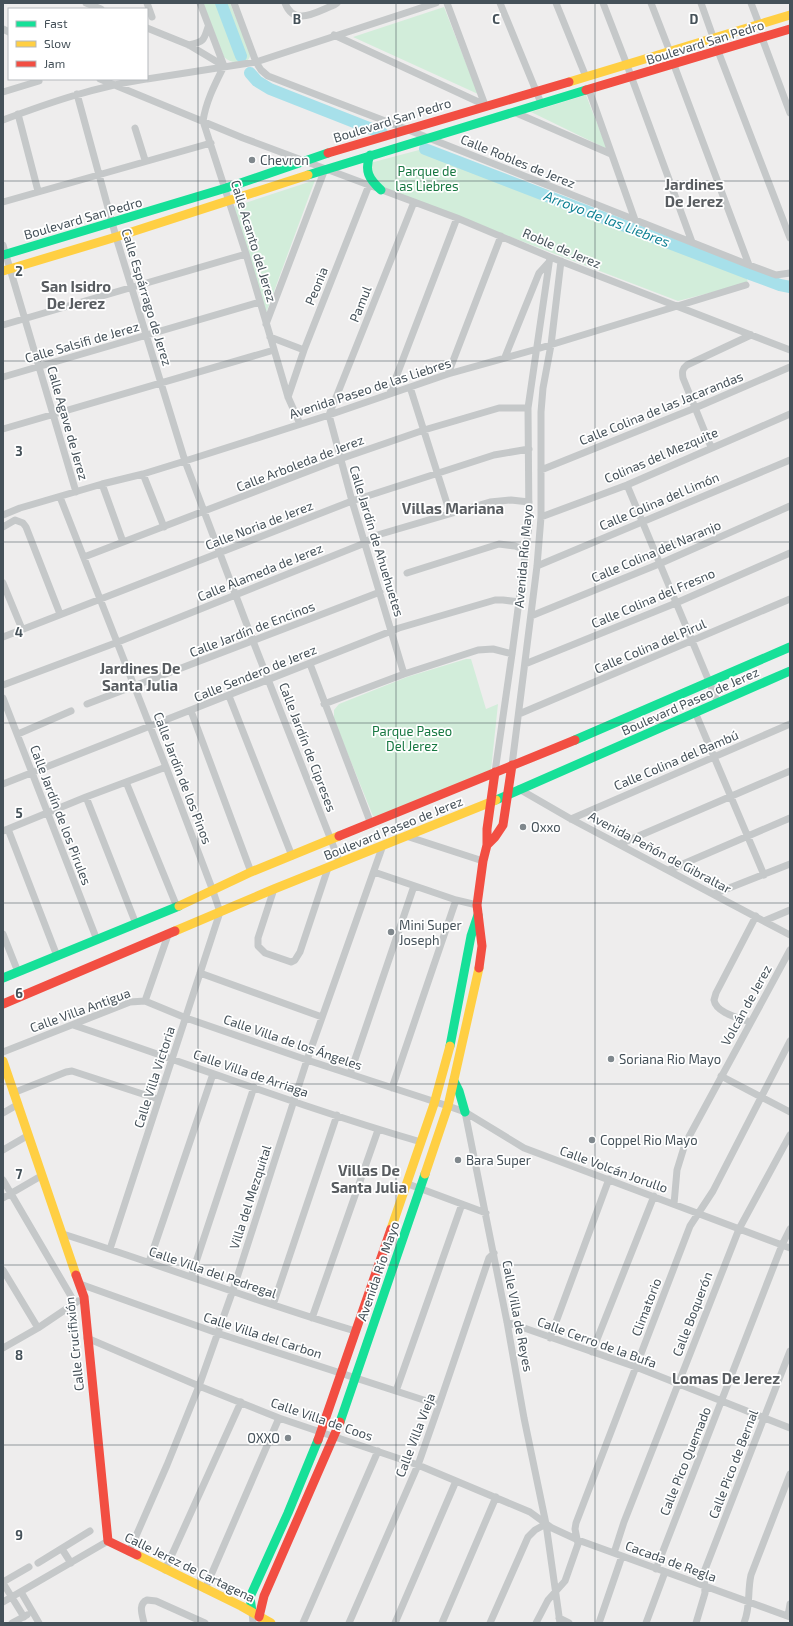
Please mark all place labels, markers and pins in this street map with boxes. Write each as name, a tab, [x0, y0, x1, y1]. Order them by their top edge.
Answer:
place label: Chevron	[260, 152, 309, 168]
marker: Chevron	[247, 155, 257, 165]
place label: Oxxo	[531, 819, 561, 835]
marker: Oxxo	[518, 822, 528, 832]
place label: Mini Super Joseph	[399, 917, 462, 948]
marker: Mini Super Joseph	[386, 927, 396, 937]
place label: Soriana Rio Mayo	[619, 1051, 721, 1067]
marker: Soriana Rio Mayo	[606, 1054, 616, 1064]
place label: Coppel Rio Mayo	[600, 1132, 698, 1148]
marker: Coppel Rio Mayo	[587, 1135, 597, 1145]
place label: Bara Super	[466, 1152, 531, 1168]
marker: Bara Super	[453, 1155, 463, 1165]
place label: OXXO	[247, 1430, 280, 1446]
marker: OXXO	[283, 1433, 293, 1443]

